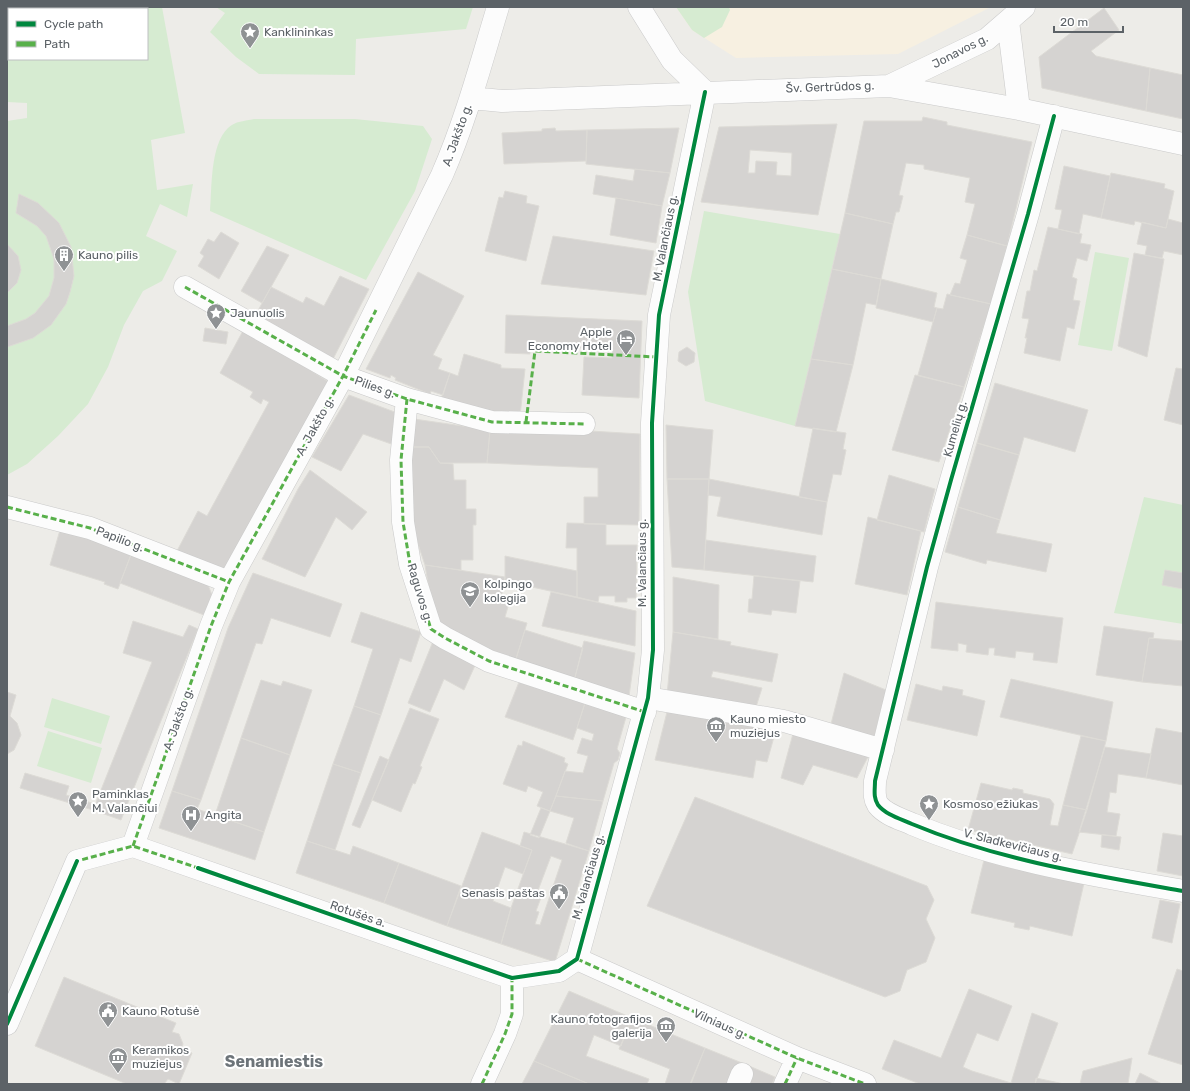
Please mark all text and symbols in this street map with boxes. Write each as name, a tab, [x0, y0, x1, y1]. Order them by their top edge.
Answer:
legend	[8, 8, 148, 60]
scale bar	[1054, 8, 1123, 34]
text: 20 m	[1060, 15, 1088, 29]
text: Cycle path	[44, 17, 103, 31]
place icon: Kanklininkas	[239, 21, 261, 49]
place label: Kanklininkas	[264, 25, 333, 39]
street label: Jonavos g.	[930, 31, 990, 71]
text: Path	[44, 37, 70, 51]
street label: Šv. Gertrūdos g.	[785, 78, 875, 96]
street label: A. Jakšto g.	[439, 102, 475, 168]
street label: M. Valančiaus g.	[650, 193, 680, 283]
building icon: Kauno pilis	[53, 244, 75, 272]
place label: Kauno pilis	[78, 248, 138, 262]
place icon: Jaunuolis	[205, 302, 227, 330]
place label: Jaunuolis	[230, 306, 285, 320]
place label: Apple Economy Hotel	[528, 325, 612, 353]
hotel icon: Apple Economy Hotel	[615, 328, 637, 356]
street label: Pilies g.	[353, 373, 397, 401]
street label: A. Jakšto g.	[293, 394, 337, 458]
street label: Kumelių g.	[940, 399, 970, 459]
street label: M. Valančiaus g.	[635, 519, 649, 607]
street label: Papilio g.	[94, 523, 146, 555]
street label: Raguvos g.	[404, 562, 436, 624]
place label: Kolpingo kolegija	[484, 577, 532, 605]
school or university icon: Kolpingo kolegija	[459, 580, 481, 608]
street label: A. Jakšto g.	[160, 686, 196, 752]
place label: Kauno miesto muziejus	[730, 712, 806, 740]
museum icon: Kauno miesto muziejus	[705, 715, 727, 743]
place label: Paminklas M. Valančiui	[92, 787, 157, 815]
place icon: Paminklas M. Valančiui	[67, 790, 89, 818]
place icon: Kosmoso ežiukas	[918, 793, 940, 821]
place label: Kosmoso ežiukas	[943, 797, 1038, 811]
hospital icon: Angita	[180, 804, 202, 832]
place label: Angita	[205, 808, 242, 822]
street label: V. Sladkevičiaus g.	[962, 826, 1064, 864]
street label: M. Valančiaus g.	[569, 833, 607, 921]
public building icon: Senasis paštas	[548, 882, 570, 910]
place label: Senasis paštas	[462, 886, 545, 900]
street label: Rotušės a.	[328, 898, 388, 930]
public building icon: Kauno Rotušė	[97, 1000, 119, 1028]
place label: Kauno Rotušė	[122, 1004, 200, 1018]
street label: Vilniaus g.	[691, 1006, 749, 1042]
place label: Kauno fotografijos galerija	[550, 1012, 652, 1040]
museum icon: Kauno fotografijos galerija	[655, 1015, 677, 1043]
place label: Keramikos muziejus	[132, 1043, 189, 1071]
museum icon: Keramikos muziejus	[107, 1046, 129, 1074]
district label: Senamiestis	[225, 1052, 323, 1071]

